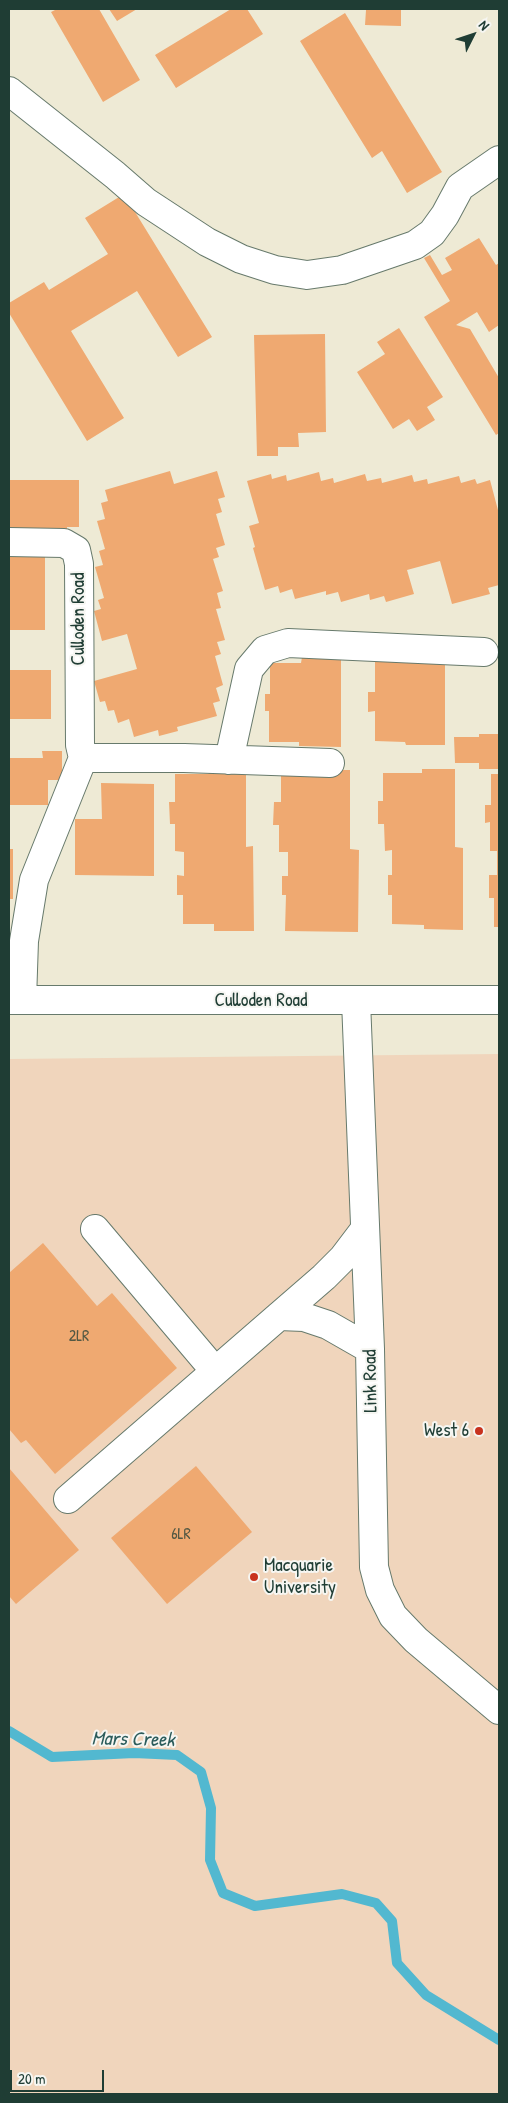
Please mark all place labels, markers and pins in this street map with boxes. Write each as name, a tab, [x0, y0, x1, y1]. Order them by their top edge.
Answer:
place label: West 6	[424, 1420, 469, 1442]
marker: West 6	[473, 1425, 485, 1437]
place label: Macquarie University	[264, 1555, 336, 1599]
marker: Macquarie University	[248, 1571, 260, 1583]

